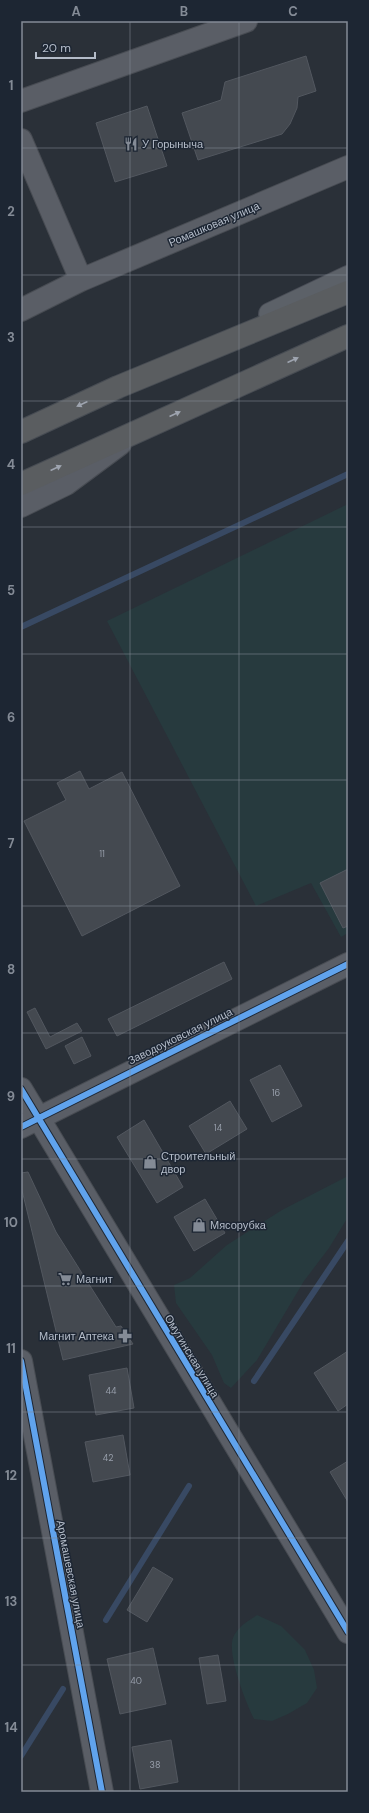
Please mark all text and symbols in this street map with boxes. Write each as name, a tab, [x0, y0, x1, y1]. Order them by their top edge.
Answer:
text: A	[71, 3, 81, 20]
text: B	[180, 3, 188, 20]
text: C	[288, 3, 298, 20]
scale bar	[36, 34, 95, 60]
text: 20 m	[42, 40, 71, 56]
text: 1	[9, 77, 13, 94]
restaurant icon: У Горыныча	[123, 136, 139, 152]
place label: У Горыныча	[142, 137, 204, 151]
street label: Ромашковая улица	[166, 198, 262, 249]
text: 2	[7, 203, 15, 220]
text: 3	[7, 329, 15, 346]
one-way arrow	[288, 357, 300, 363]
one-way arrow	[76, 401, 88, 407]
one-way arrow	[169, 411, 180, 417]
text: 4	[7, 456, 15, 473]
one-way arrow	[51, 465, 62, 471]
text: 5	[7, 582, 15, 599]
text: 6	[7, 709, 15, 726]
text: 7	[8, 835, 15, 852]
house number: 11	[99, 848, 105, 860]
text: 8	[7, 961, 15, 978]
street label: Заводоуковская улица	[125, 1004, 235, 1067]
house number: 16	[272, 1087, 281, 1099]
text: 9	[7, 1088, 15, 1105]
house number: 14	[214, 1122, 223, 1134]
place label: Строительный двор	[161, 1149, 235, 1176]
shop icon: Строительный двор	[142, 1154, 158, 1170]
text: 10	[4, 1214, 18, 1231]
shop icon: Мясорубка	[191, 1217, 207, 1233]
place label: Мясорубка	[210, 1218, 267, 1232]
supermarket icon: Магнит	[57, 1271, 73, 1287]
place label: Магнит	[76, 1272, 113, 1286]
street label: Омутинская улица	[162, 1312, 223, 1401]
pharmacy icon: Магнит Аптека	[117, 1328, 133, 1344]
place label: Магнит Аптека	[39, 1329, 115, 1343]
text: 11	[6, 1340, 16, 1357]
house number: 44	[106, 1385, 117, 1397]
house number: 42	[103, 1452, 113, 1464]
text: 12	[5, 1467, 17, 1484]
street label: Аромашевская улица	[54, 1519, 89, 1630]
text: 13	[5, 1593, 17, 1610]
house number: 40	[130, 1675, 142, 1687]
text: 14	[4, 1719, 18, 1736]
house number: 38	[150, 1759, 160, 1771]

